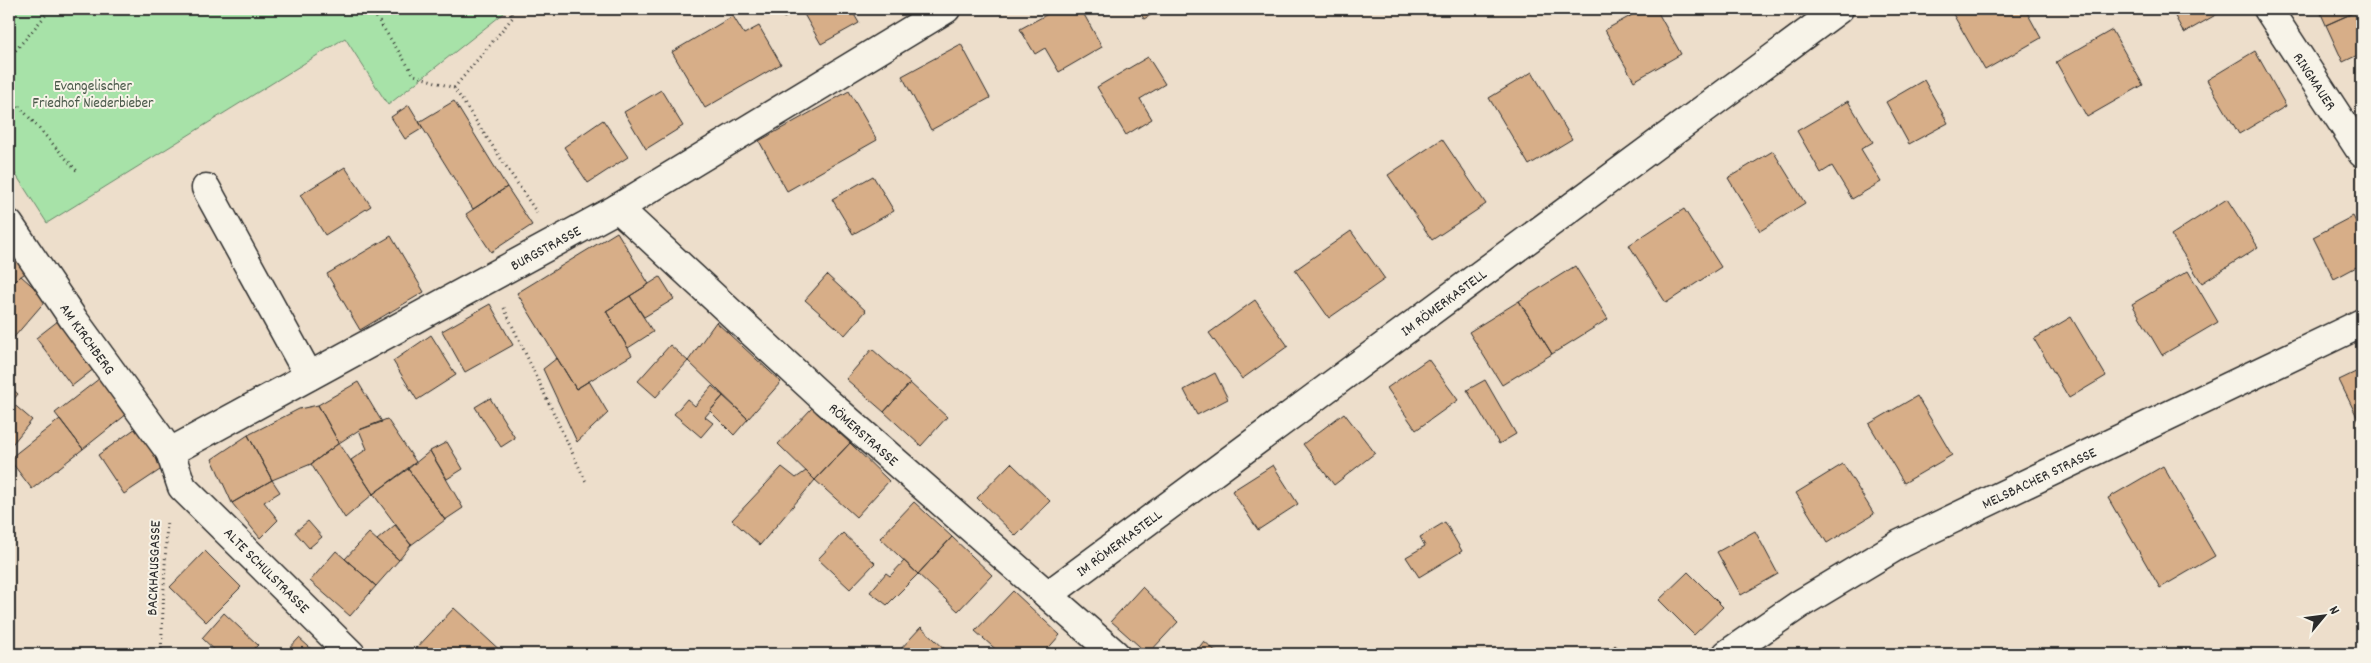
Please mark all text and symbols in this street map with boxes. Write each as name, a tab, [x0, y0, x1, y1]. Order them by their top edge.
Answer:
street label: RINGMAUER	[2286, 49, 2340, 115]
park label: Evangelischer Friedhof Niederbieber	[32, 76, 154, 115]
street label: BURGSTRASSE	[507, 221, 586, 278]
street label: IM RÖMERKASTELL	[1397, 264, 1492, 343]
street label: AM KIRCHBERG	[53, 300, 119, 380]
street label: RÖMERSTRASSE	[823, 399, 902, 473]
street label: MELSBACHER STRASSE	[1979, 443, 2101, 516]
street label: IM RÖMERKASTELL	[1072, 505, 1167, 583]
street label: BACKHAUSGASSE	[142, 520, 168, 616]
street label: ALTE SCHULSTRASSE	[218, 523, 314, 620]
north arrow	[2298, 590, 2348, 640]
text: N	[2323, 603, 2344, 619]

